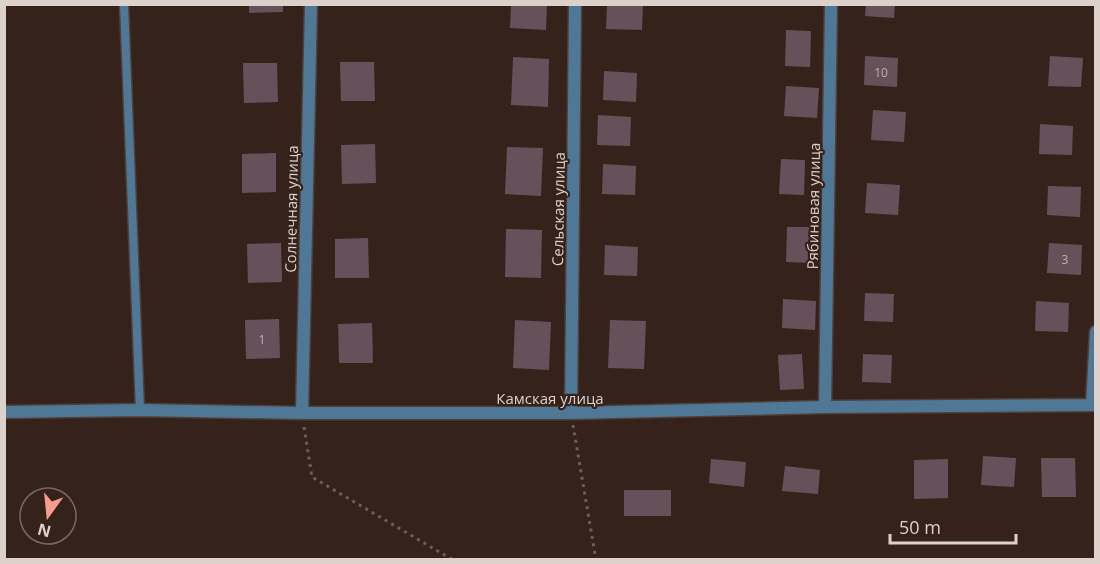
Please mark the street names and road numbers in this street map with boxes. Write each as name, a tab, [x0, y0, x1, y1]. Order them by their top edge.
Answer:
street label: Рябиновая улица	[802, 142, 824, 270]
street label: Солнечная улица	[280, 145, 302, 273]
street label: Сельская улица	[547, 152, 569, 266]
street label: Камская улица	[496, 388, 604, 408]

